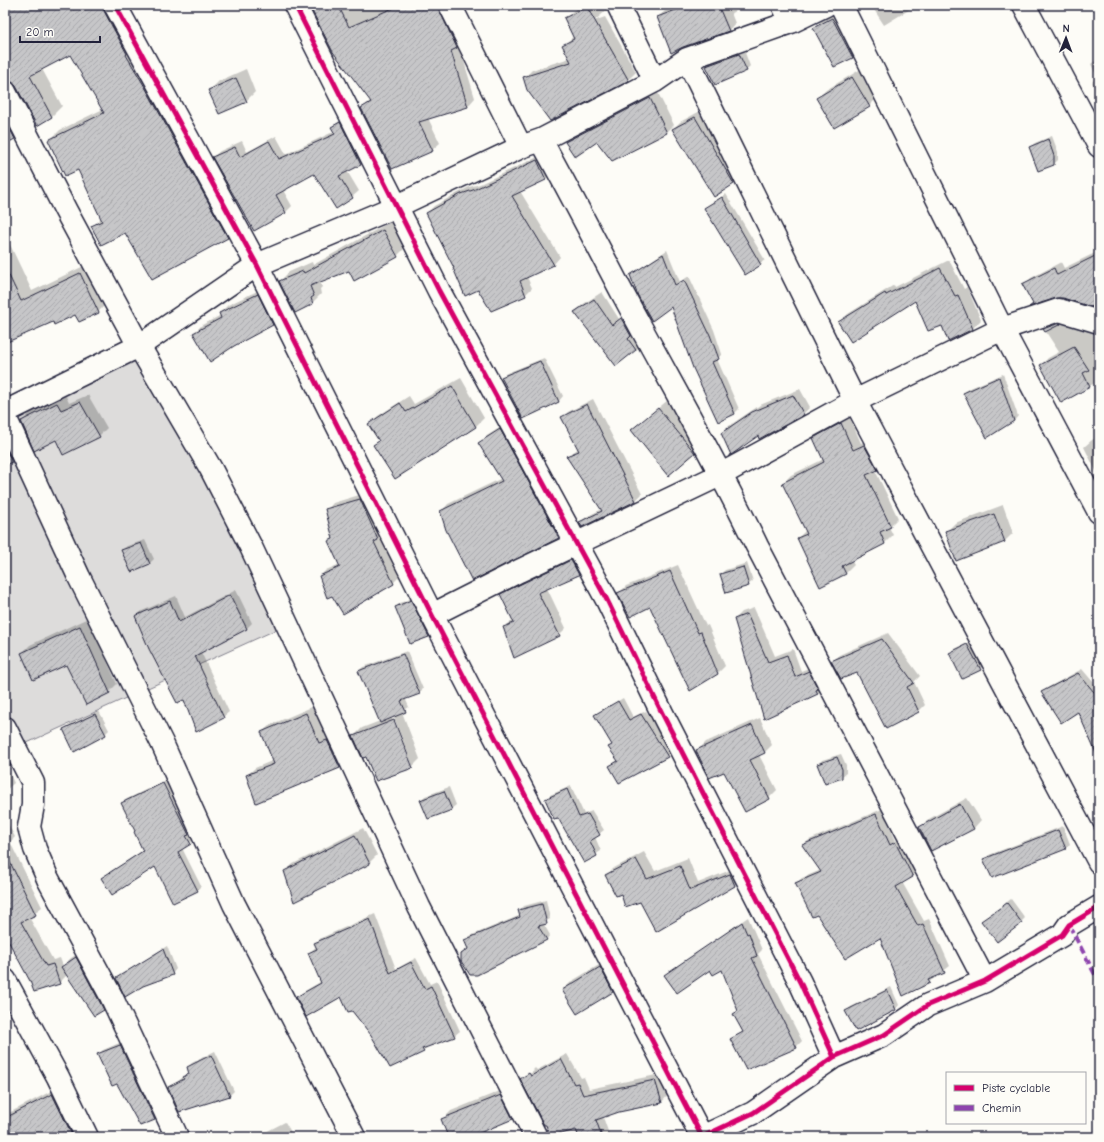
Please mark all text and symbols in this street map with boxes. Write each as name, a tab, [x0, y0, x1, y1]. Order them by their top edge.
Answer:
scale bar	[20, 18, 100, 44]
north arrow	[1046, 18, 1086, 58]
text: N	[1062, 22, 1070, 35]
text: 20 m	[26, 25, 54, 39]
legend	[946, 1072, 1086, 1124]
text: Piste cyclable	[982, 1081, 1050, 1095]
text: Chemin	[982, 1101, 1021, 1115]

